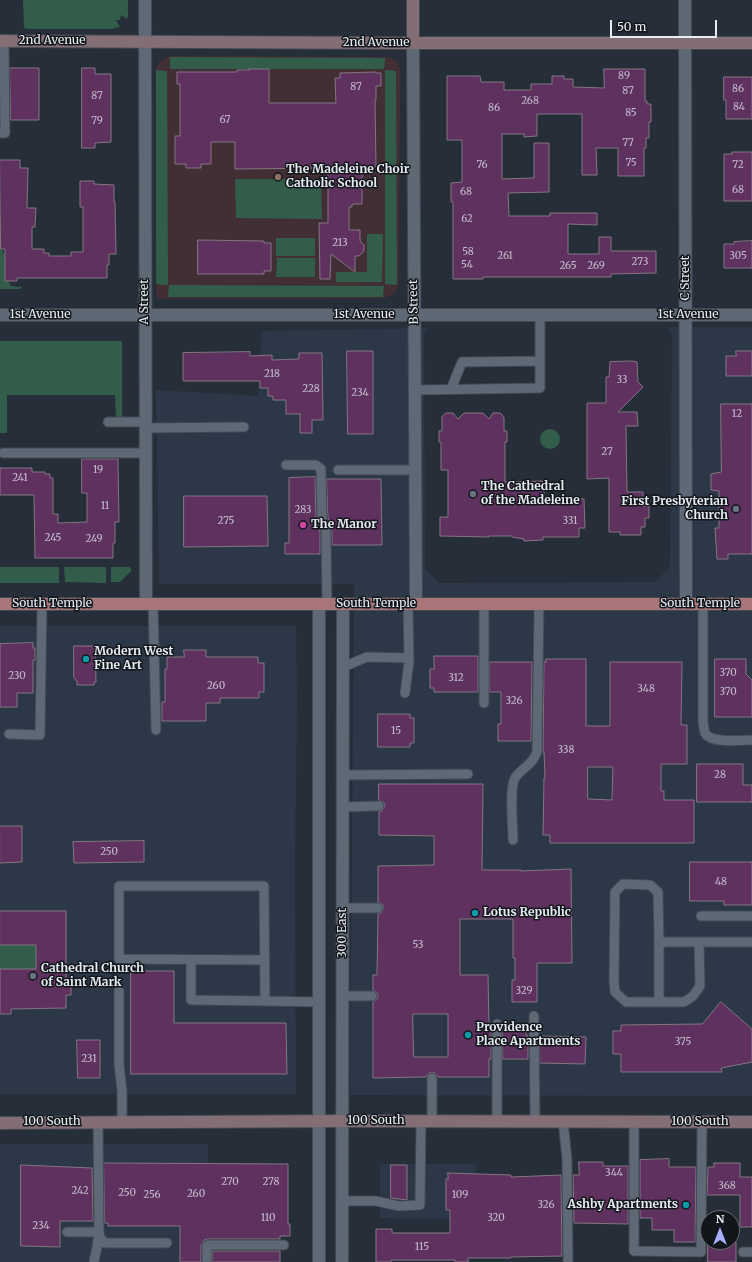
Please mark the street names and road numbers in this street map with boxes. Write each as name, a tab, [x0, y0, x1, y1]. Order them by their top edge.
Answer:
street label: 2nd Avenue	[18, 34, 86, 48]
street label: 2nd Avenue	[342, 36, 410, 50]
street label: C Street	[679, 255, 693, 301]
street label: A Street	[138, 279, 152, 325]
street label: B Street	[406, 279, 422, 325]
street label: 1st Avenue	[10, 308, 70, 322]
street label: 1st Avenue	[334, 308, 394, 322]
street label: 1st Avenue	[658, 308, 718, 322]
street label: South Temple	[12, 597, 92, 611]
street label: South Temple	[336, 597, 416, 611]
street label: South Temple	[660, 597, 740, 611]
street label: 300 East	[336, 908, 350, 958]
street label: 100 South	[347, 1114, 405, 1128]
street label: 100 South	[23, 1115, 81, 1129]
street label: 100 South	[671, 1115, 729, 1129]

